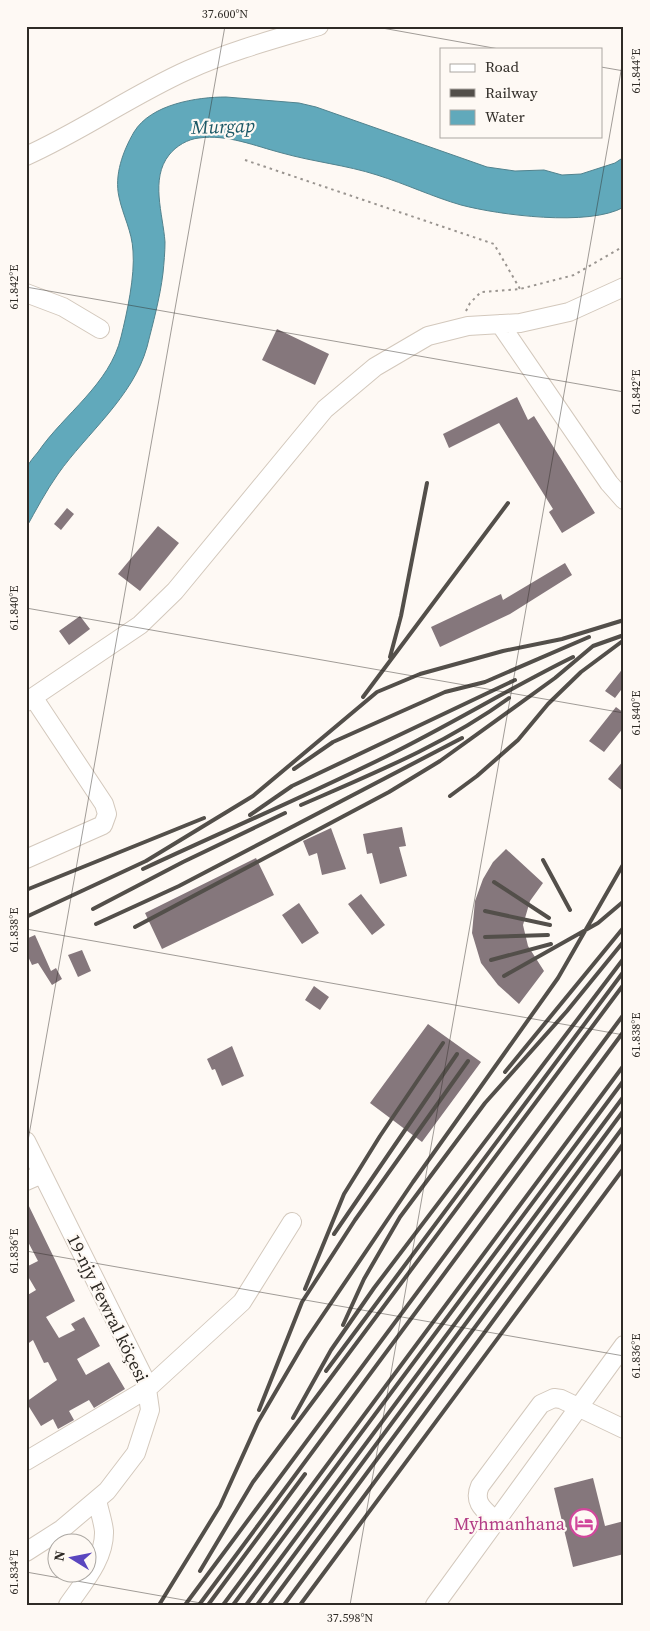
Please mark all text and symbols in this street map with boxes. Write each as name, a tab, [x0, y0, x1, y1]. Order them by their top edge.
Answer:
text: 37.600°N	[202, 6, 248, 22]
legend	[440, 48, 602, 138]
text: 61.844°E	[628, 49, 644, 93]
text: Road	[485, 56, 519, 77]
text: Railway	[485, 82, 538, 103]
text: Water	[485, 106, 526, 127]
water label: Murgap	[190, 112, 255, 140]
text: 61.842°E	[6, 265, 22, 309]
text: 61.842°E	[628, 370, 644, 414]
text: 61.840°E	[6, 586, 22, 630]
text: 61.840°E	[628, 691, 644, 735]
text: 61.838°E	[6, 908, 22, 952]
text: 61.838°E	[628, 1013, 644, 1057]
text: 61.836°E	[6, 1229, 22, 1273]
street label: 19-njy Fewral köçesi	[61, 1230, 155, 1386]
text: 61.836°E	[628, 1334, 644, 1378]
hotel icon: Myhmanhana	[569, 1508, 599, 1538]
place label: Myhmanhana	[453, 1511, 566, 1536]
north arrow	[48, 1534, 98, 1584]
text: N	[48, 1549, 70, 1563]
text: 61.834°E	[6, 1550, 22, 1594]
text: 37.598°N	[327, 1610, 373, 1626]

